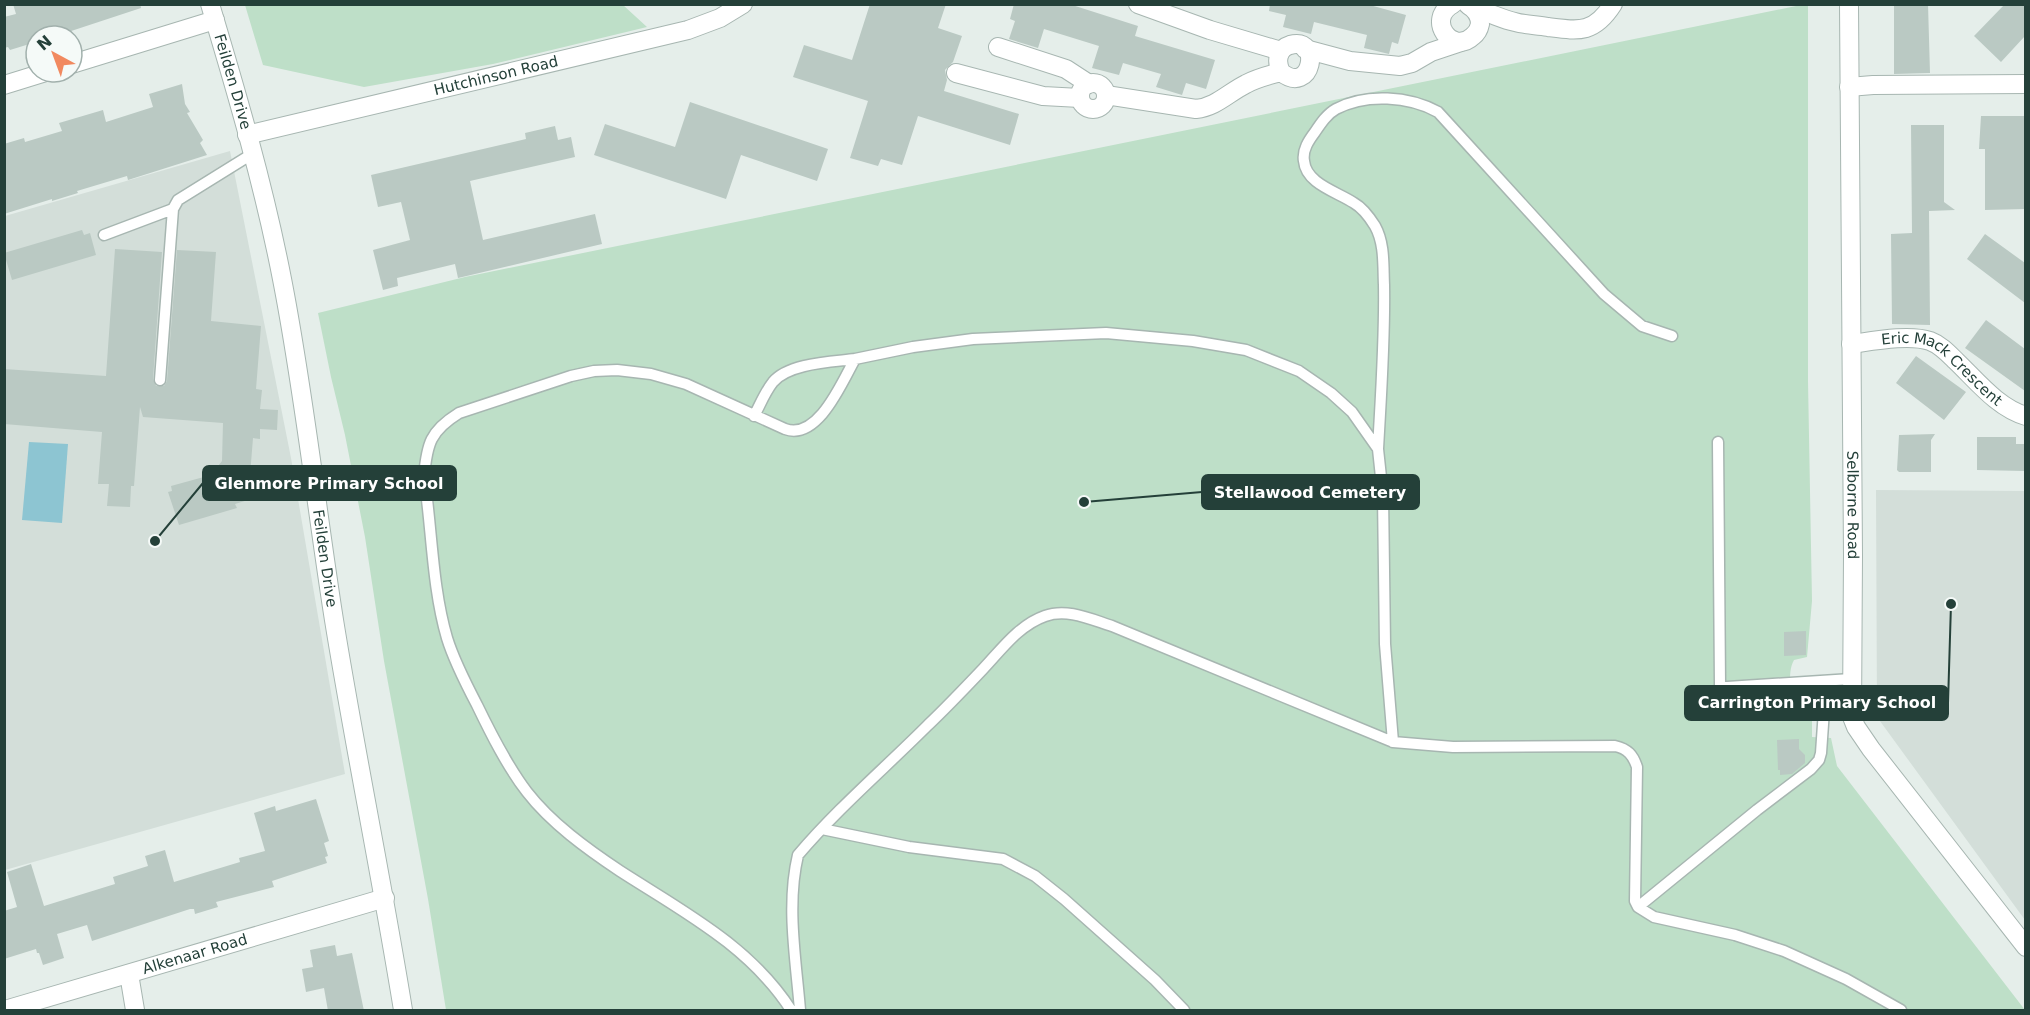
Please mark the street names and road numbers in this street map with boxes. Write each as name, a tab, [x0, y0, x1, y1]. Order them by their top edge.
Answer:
street label: Feilden Drive	[210, 32, 255, 131]
street label: Hutchinson Road	[432, 52, 560, 99]
street label: Eric Mack Crescent	[1880, 329, 2006, 410]
street label: Selborne Road	[1843, 451, 1862, 559]
street label: Feilden Drive	[309, 508, 341, 608]
street label: Alkenaar Road	[140, 930, 249, 978]

